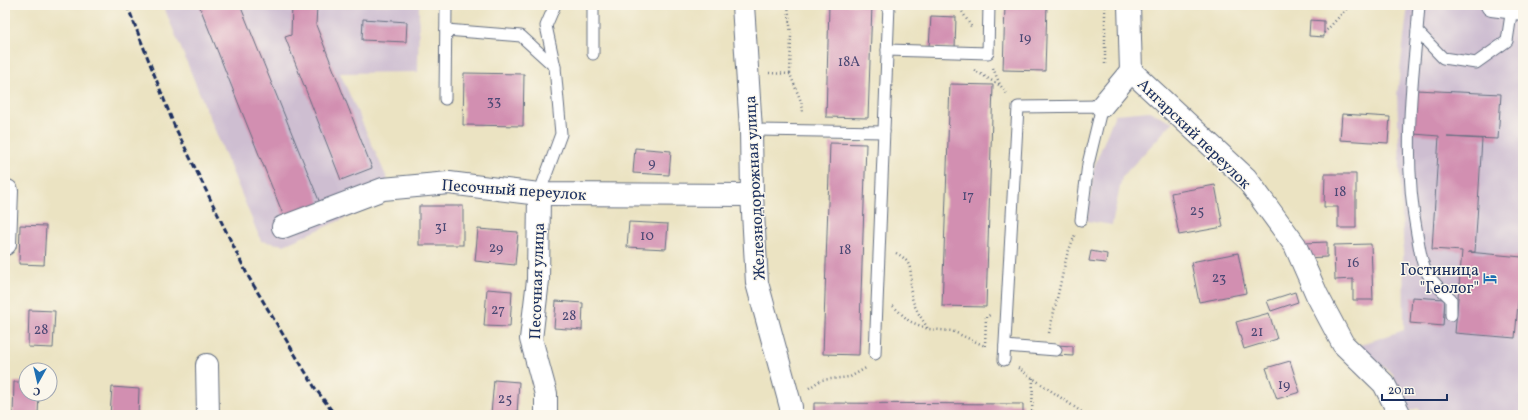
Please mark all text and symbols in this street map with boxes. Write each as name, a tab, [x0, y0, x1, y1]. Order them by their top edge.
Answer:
house number: 19	[1019, 29, 1031, 48]
house number: 18А	[838, 53, 860, 72]
street label: Ангарский переулок	[1132, 74, 1256, 195]
house number: 33	[487, 92, 501, 111]
street label: Железнодорожная улица	[740, 95, 772, 281]
house number: 9	[648, 154, 656, 173]
street label: Песочный переулок	[441, 175, 587, 207]
house number: 18	[1334, 183, 1346, 202]
house number: 17	[962, 187, 974, 206]
house number: 25	[1190, 202, 1204, 221]
house number: 31	[435, 218, 447, 237]
street label: Песочная улица	[525, 222, 551, 340]
house number: 10	[640, 227, 654, 246]
house number: 29	[489, 239, 503, 258]
house number: 18	[839, 241, 851, 260]
house number: 16	[1347, 254, 1359, 273]
place label: Гостиница "Геолог"	[1400, 260, 1479, 300]
house number: 23	[1212, 269, 1226, 288]
hotel icon: Гостиница "Геолог"	[1482, 270, 1498, 286]
house number: 27	[491, 301, 505, 320]
house number: 28	[562, 307, 576, 326]
house number: 28	[34, 321, 48, 340]
house number: 21	[1251, 323, 1263, 342]
north arrow	[18, 362, 58, 402]
house number: 19	[1278, 376, 1290, 395]
scale bar	[1382, 376, 1447, 402]
text: С	[32, 382, 41, 398]
text: 20 m	[1388, 383, 1415, 399]
house number: 25	[498, 390, 512, 409]

